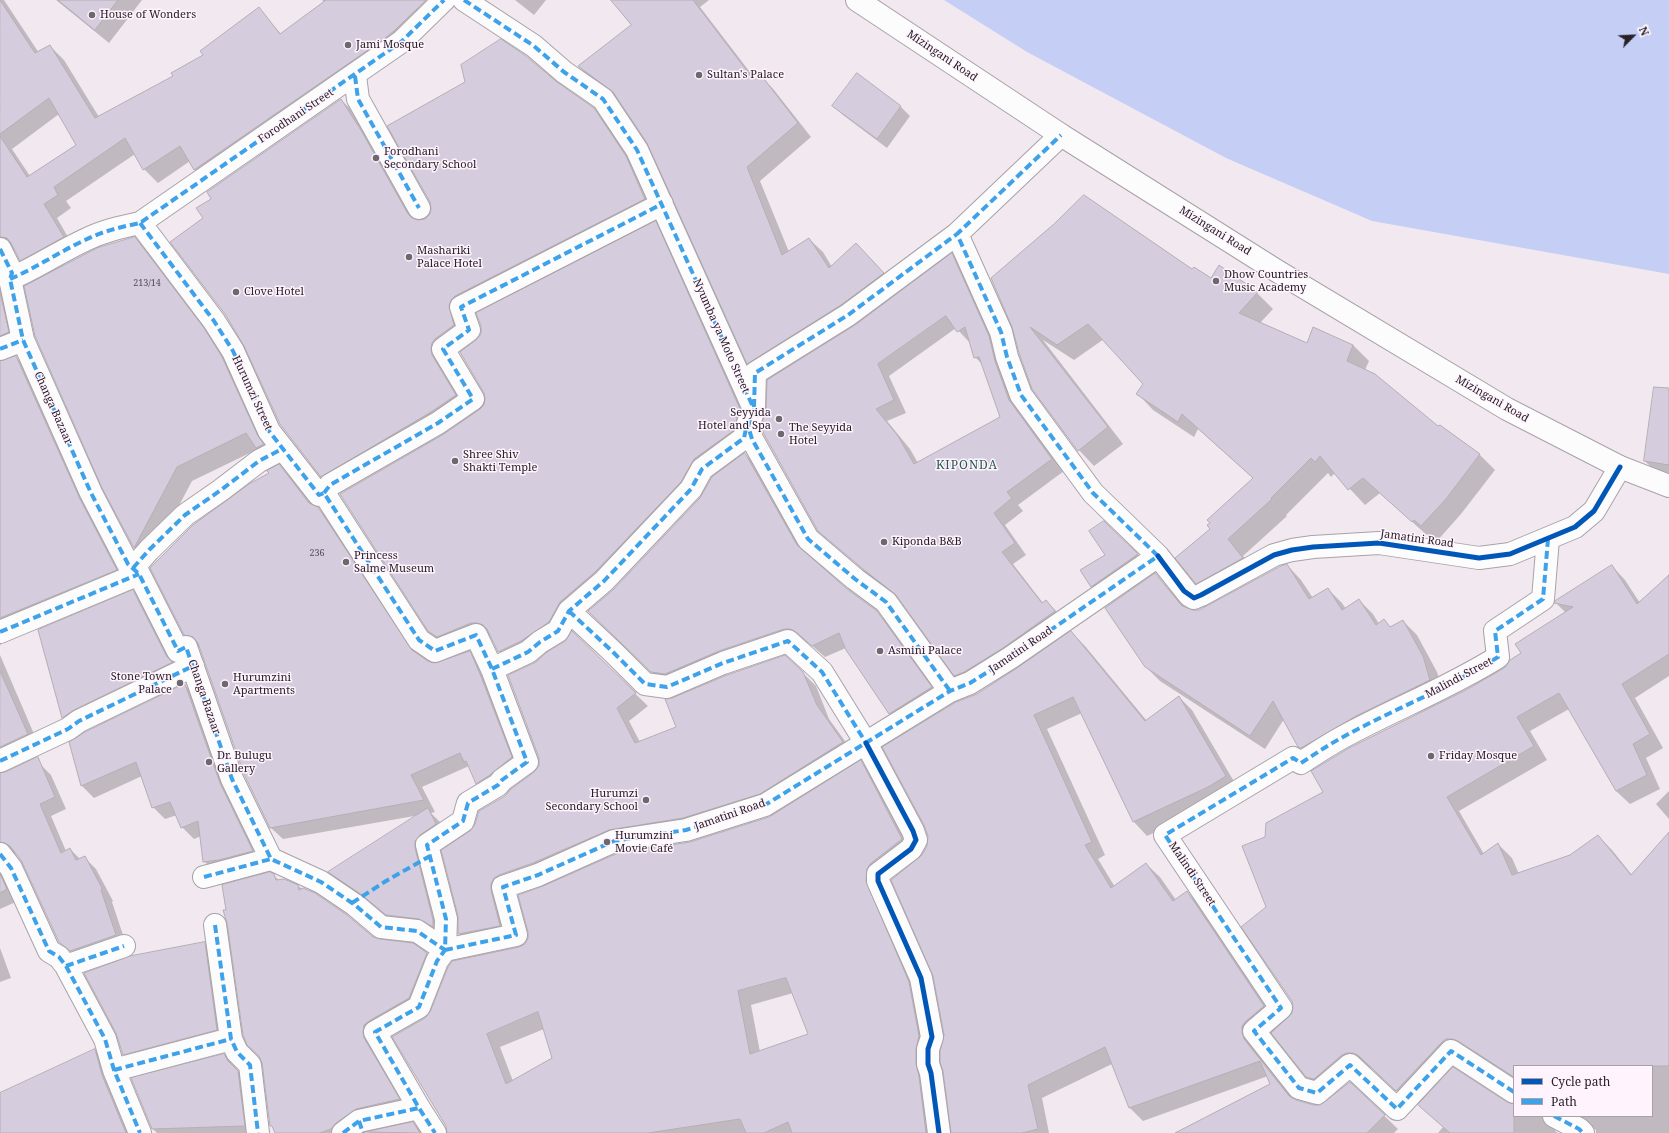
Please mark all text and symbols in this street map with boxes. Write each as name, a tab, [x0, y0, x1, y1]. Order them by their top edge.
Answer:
place label: House of Wonders	[100, 8, 196, 22]
marker: House of Wonders	[87, 10, 97, 20]
north arrow	[1613, 16, 1653, 56]
text: N	[1636, 24, 1653, 38]
street label: Mizingani Road	[904, 28, 980, 84]
place label: Jami Mosque	[356, 38, 424, 52]
marker: Jami Mosque	[343, 40, 353, 50]
place label: Sultan's Palace	[707, 68, 784, 82]
marker: Sultan's Palace	[694, 70, 704, 80]
street label: Forodhani Street	[256, 86, 336, 146]
place label: Forodhani Secondary School	[384, 145, 476, 171]
marker: Forodhani Secondary School	[371, 153, 381, 163]
street label: Mizingani Road	[1177, 204, 1253, 258]
place label: Mashariki Palace Hotel	[417, 244, 482, 270]
marker: Mashariki Palace Hotel	[404, 252, 414, 262]
place label: Dhow Countries Music Academy	[1224, 268, 1308, 294]
marker: Dhow Countries Music Academy	[1211, 276, 1221, 286]
street label: Nyumba ya Moto Street	[690, 277, 752, 395]
house number: 213/14	[133, 278, 161, 288]
place label: Clove Hotel	[244, 285, 304, 299]
marker: Clove Hotel	[231, 287, 241, 297]
street label: Hurumzi Street	[229, 354, 275, 432]
street label: Changa Bazaar	[31, 369, 75, 447]
street label: Mizingani Road	[1453, 373, 1531, 425]
place label: Seyyida Hotel and Spa	[698, 406, 771, 432]
marker: Seyyida Hotel and Spa	[774, 414, 784, 424]
place label: The Seyyida Hotel	[789, 421, 852, 447]
marker: The Seyyida Hotel	[776, 429, 786, 439]
place label: Shree Shiv Shakti Temple	[463, 448, 537, 474]
marker: Shree Shiv Shakti Temple	[450, 456, 460, 466]
district label: KIPONDA	[936, 459, 998, 473]
street label: Jamatini Road	[1379, 527, 1455, 551]
place label: Kiponda B&B	[892, 535, 962, 549]
marker: Kiponda B&B	[879, 537, 889, 547]
house number: 236	[309, 548, 325, 558]
place label: Princess Salme Museum	[354, 549, 434, 575]
marker: Princess Salme Museum	[341, 557, 351, 567]
street label: Jamatini Road	[987, 624, 1055, 676]
place label: Asmini Palace	[888, 644, 962, 658]
marker: Asmini Palace	[875, 646, 885, 656]
street label: Malindi Street	[1423, 655, 1495, 701]
street label: Changa Bazaar	[185, 658, 223, 736]
place label: Stone Town Palace	[111, 670, 172, 696]
place label: Hurumzini Apartments	[233, 671, 295, 697]
marker: Stone Town Palace	[175, 678, 185, 688]
marker: Hurumzini Apartments	[220, 679, 230, 689]
place label: Dr. Bulugu Gallery	[217, 749, 272, 775]
place label: Friday Mosque	[1439, 749, 1517, 763]
marker: Friday Mosque	[1426, 751, 1436, 761]
marker: Dr. Bulugu Gallery	[204, 757, 214, 767]
place label: Hurumzi Secondary School	[546, 787, 638, 813]
marker: Hurumzi Secondary School	[641, 795, 651, 805]
street label: Jamatini Road	[693, 797, 767, 833]
place label: Hurumzini Movie Café	[615, 829, 673, 855]
marker: Hurumzini Movie Café	[602, 837, 612, 847]
street label: Malindi Street	[1166, 839, 1218, 909]
legend	[1513, 1065, 1653, 1117]
text: Cycle path	[1551, 1073, 1610, 1090]
text: Path	[1551, 1093, 1577, 1110]

